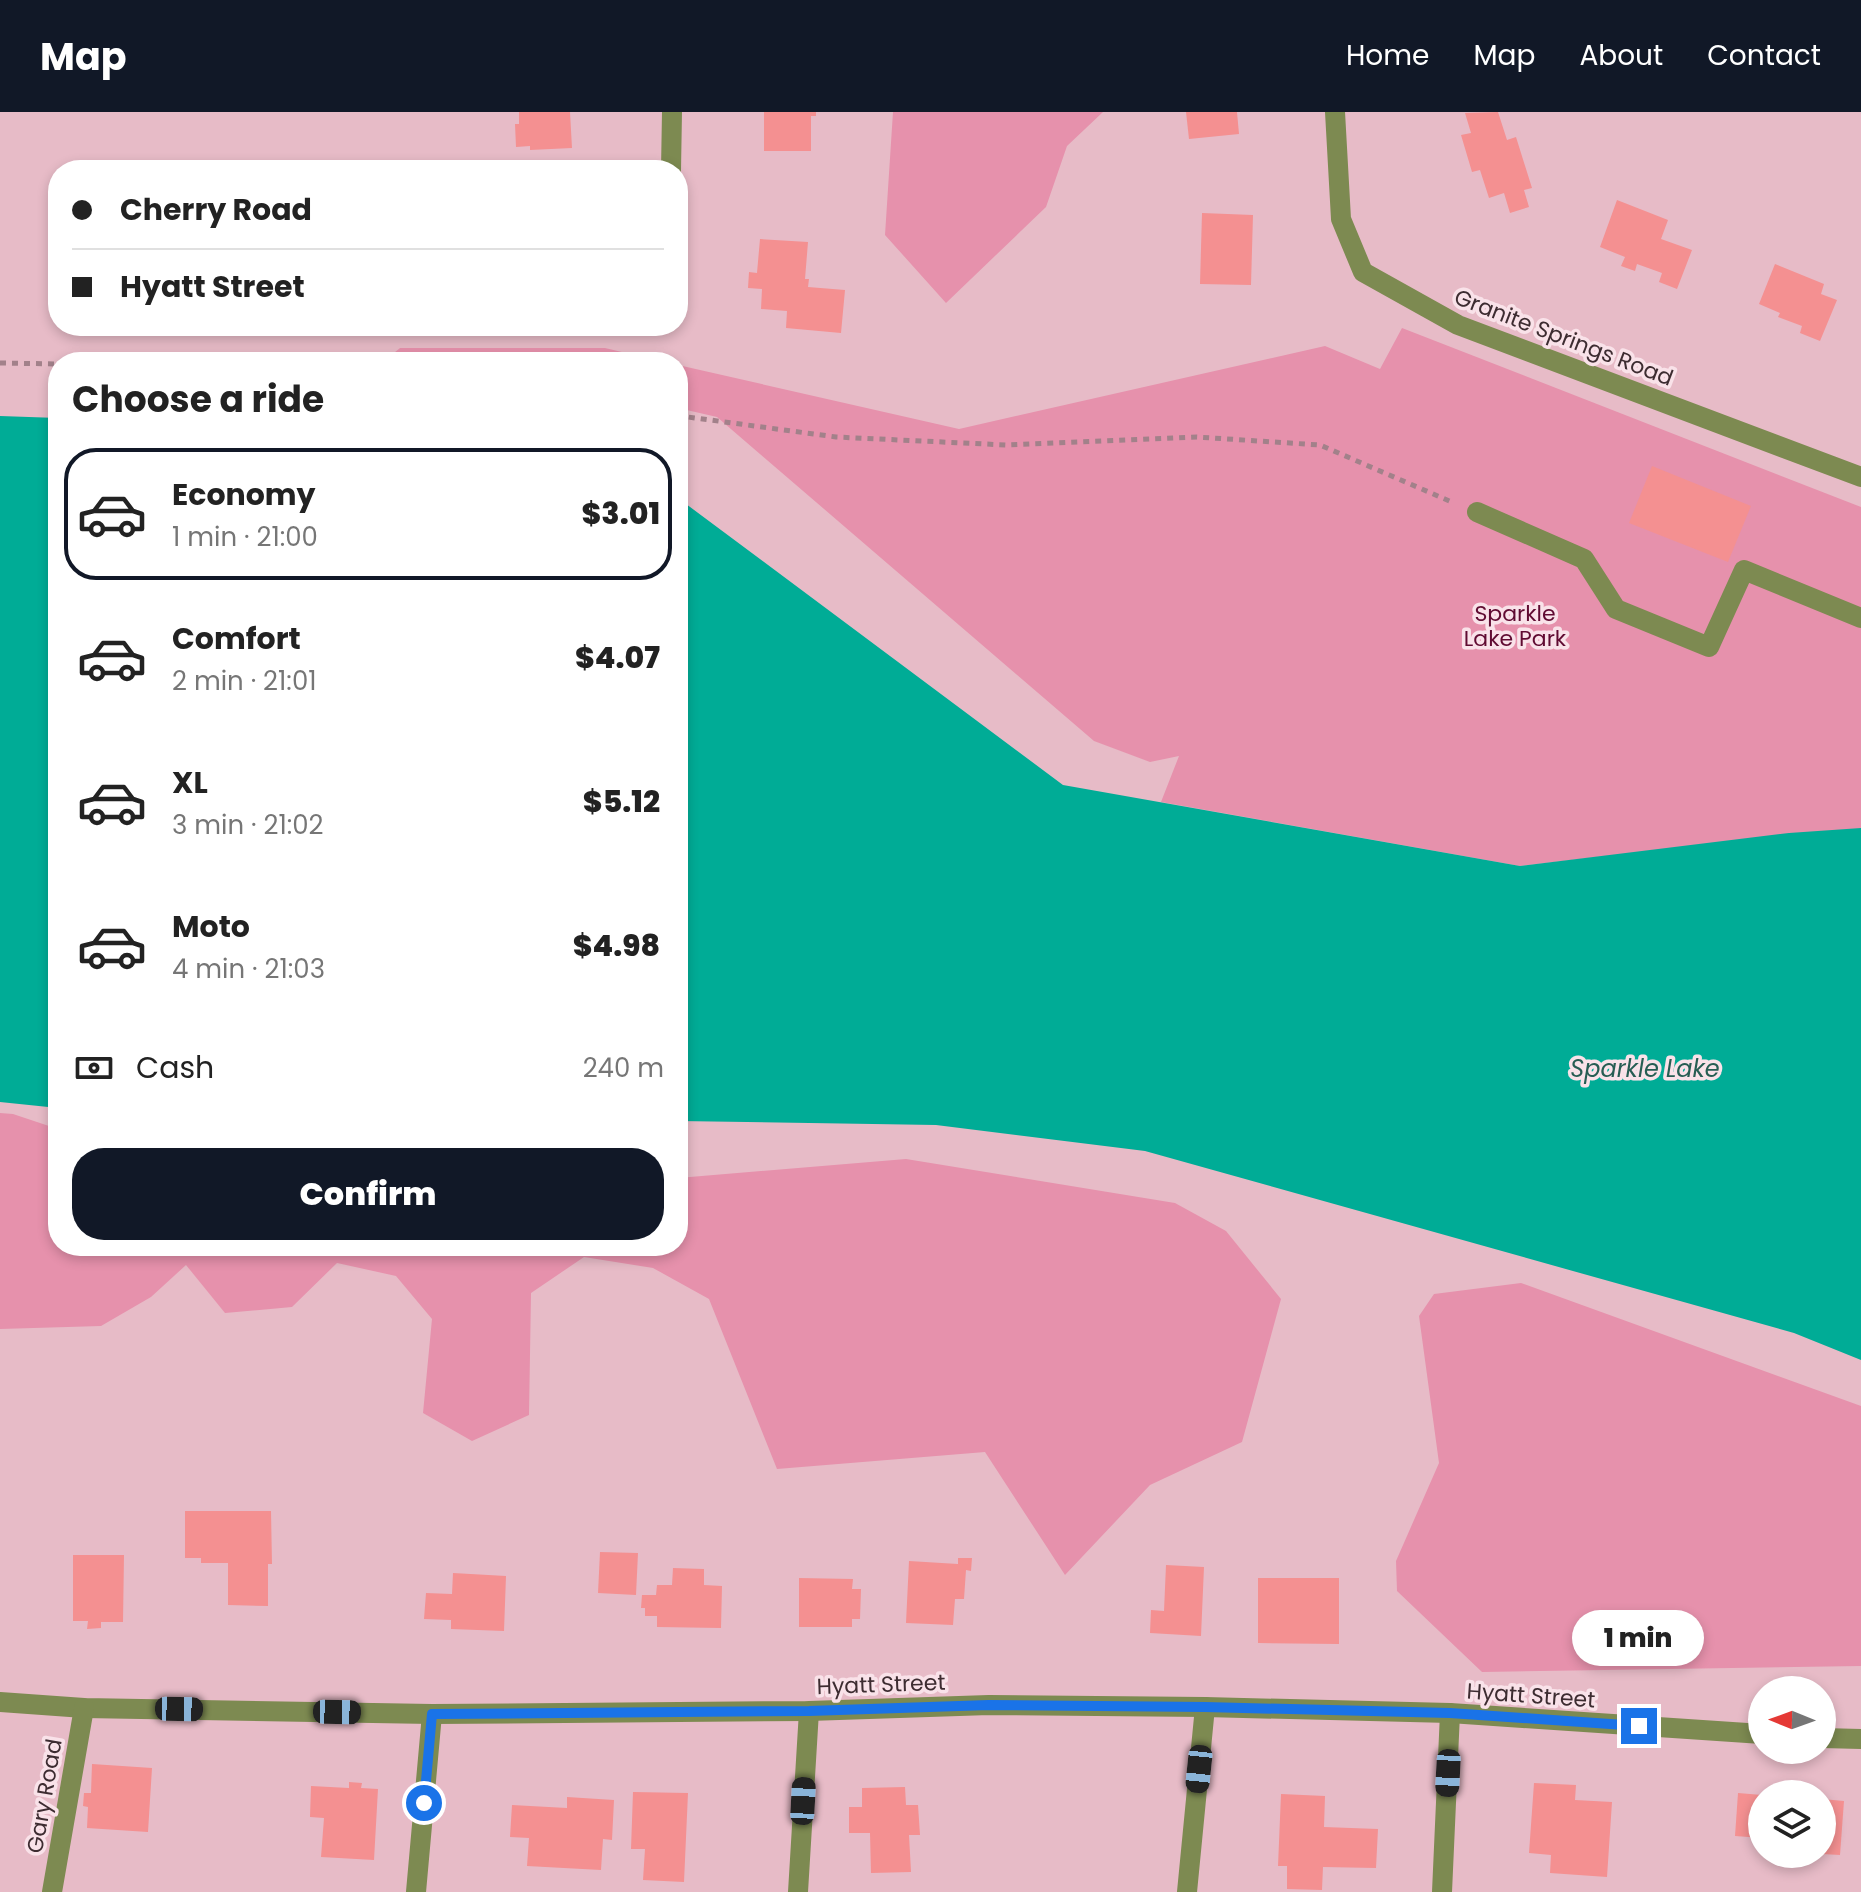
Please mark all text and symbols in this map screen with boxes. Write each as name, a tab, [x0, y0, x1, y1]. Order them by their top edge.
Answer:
text: Map	[40, 30, 127, 83]
text: Home	[1346, 36, 1429, 75]
text: Map	[1473, 36, 1535, 75]
text: About	[1579, 36, 1663, 75]
text: Contact	[1707, 36, 1821, 75]
text: Cherry Road	[120, 188, 312, 231]
text: Hyatt Street	[120, 265, 305, 308]
street label: Granite Springs Road	[1450, 281, 1678, 394]
text: Choose a ride	[72, 374, 324, 425]
text: Economy	[172, 473, 316, 516]
icon: car	[76, 478, 148, 550]
text: $3.01	[582, 492, 660, 535]
text: 1 min · 21:00	[172, 519, 318, 555]
park label: Sparkle Lake Park	[1464, 598, 1567, 654]
text: Comfort	[172, 617, 301, 660]
icon: car	[76, 622, 148, 694]
text: $4.07	[575, 636, 660, 679]
text: 2 min · 21:01	[172, 663, 317, 699]
text: XL	[172, 761, 208, 804]
icon: car	[76, 766, 148, 838]
text: $5.12	[583, 780, 660, 823]
text: 3 min · 21:02	[172, 807, 324, 843]
text: Moto	[172, 905, 250, 948]
icon: car	[76, 910, 148, 982]
text: $4.98	[573, 924, 660, 967]
text: 4 min · 21:03	[172, 951, 325, 987]
icon: cash	[72, 1046, 116, 1090]
text: Cash	[136, 1046, 214, 1089]
text: 240 m	[583, 1050, 664, 1086]
water label: Sparkle Lake	[1570, 1052, 1720, 1085]
button: Confirm	[72, 1148, 664, 1240]
callout: 1 min	[1573, 1610, 1705, 1666]
text: 1 min	[1604, 1620, 1672, 1656]
street label: Hyatt Street	[816, 1667, 946, 1702]
street label: Hyatt Street	[1466, 1676, 1596, 1715]
north arrow	[1748, 1676, 1836, 1764]
map controls	[1748, 1676, 1836, 1868]
car	[155, 1697, 203, 1721]
car	[313, 1700, 361, 1724]
route end	[1621, 1708, 1657, 1744]
street label: Gary Road	[19, 1736, 70, 1856]
car	[1185, 1744, 1213, 1794]
car	[1435, 1748, 1461, 1798]
car	[790, 1776, 816, 1826]
button: layers	[1748, 1780, 1836, 1868]
route start	[406, 1785, 442, 1821]

